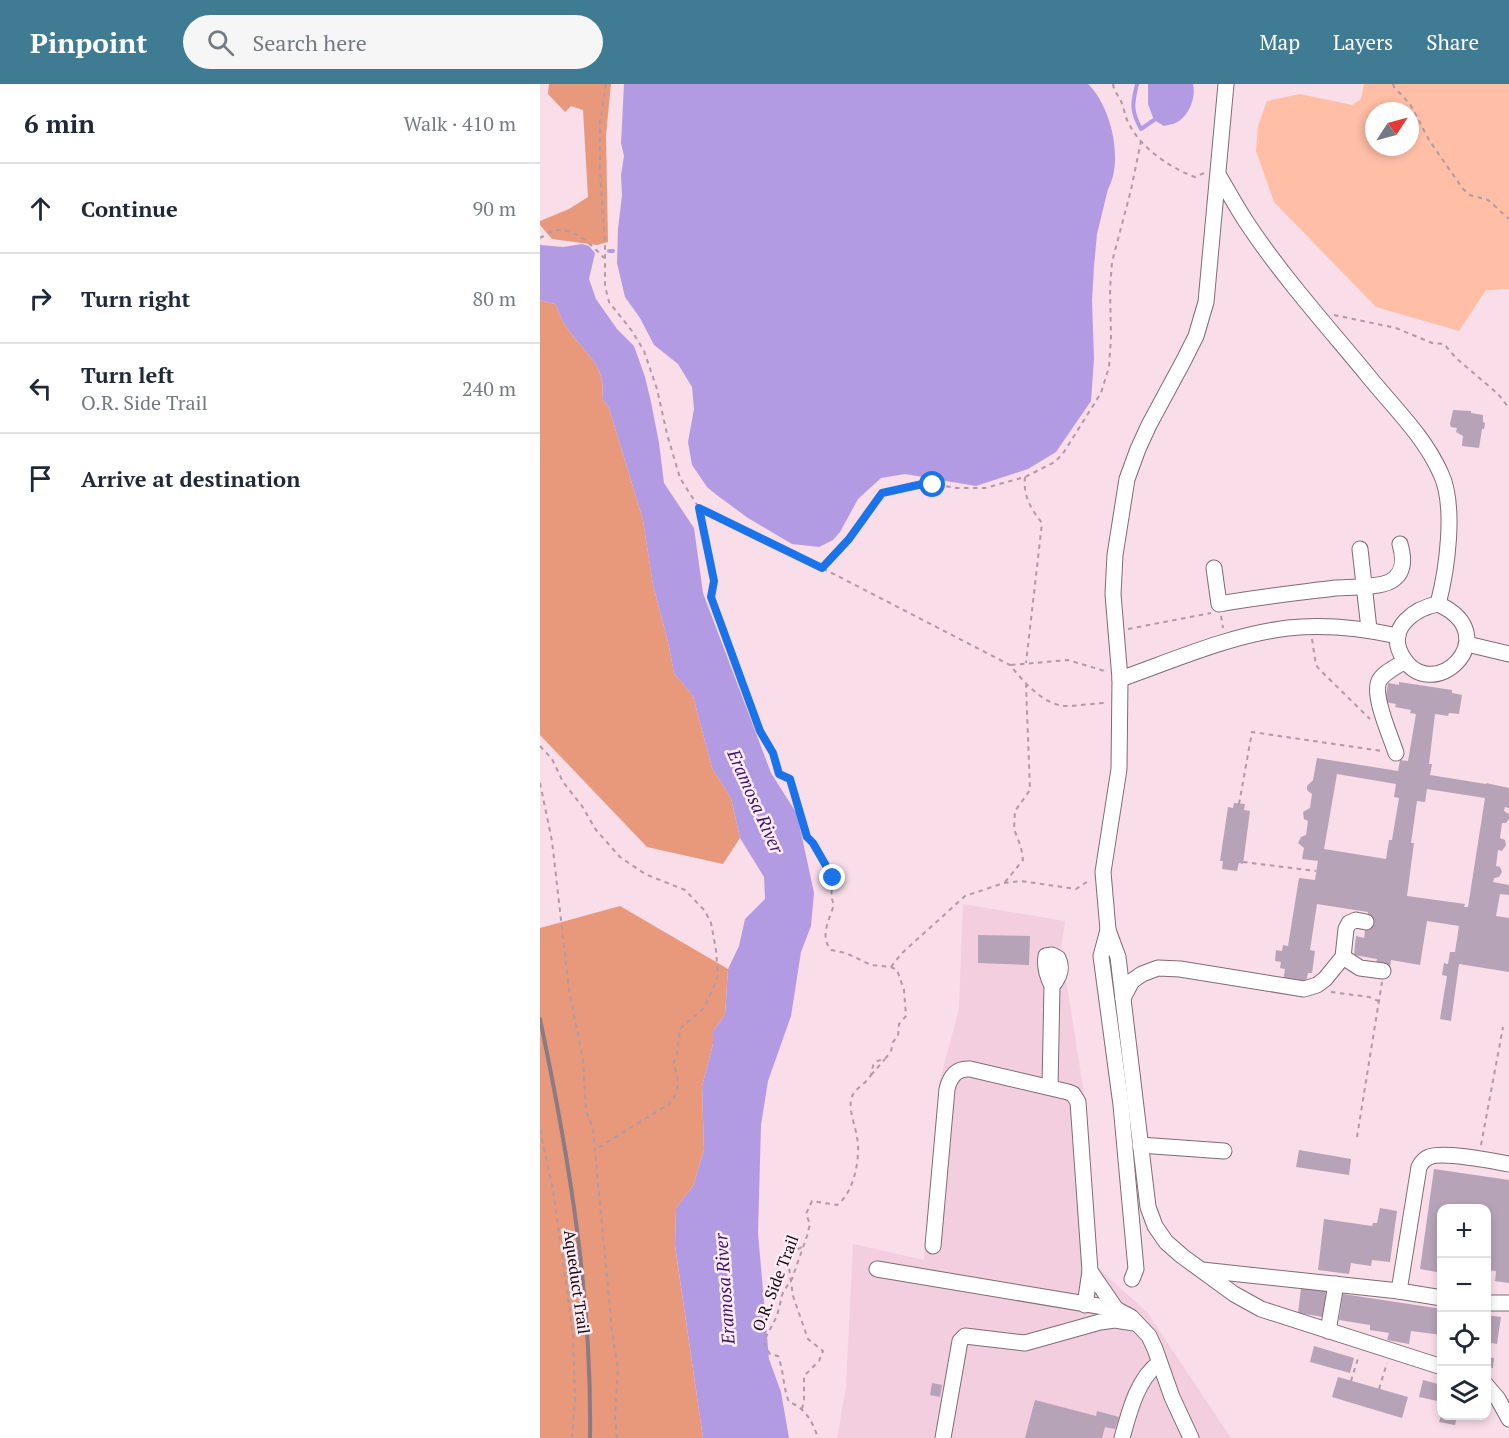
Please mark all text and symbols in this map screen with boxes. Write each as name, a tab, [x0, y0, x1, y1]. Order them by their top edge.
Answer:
search box	[183, 15, 603, 69]
text: Pinpoint	[30, 24, 147, 61]
icon: search	[204, 26, 237, 59]
text: Search here	[252, 28, 367, 57]
text: Map	[1259, 28, 1300, 56]
text: Layers	[1333, 28, 1393, 56]
text: Share	[1426, 28, 1479, 56]
north arrow	[1365, 102, 1419, 156]
text: 6 min	[24, 106, 95, 140]
text: Walk · 410 m	[404, 110, 516, 137]
icon: ahead	[24, 192, 57, 225]
text: Continue	[81, 194, 178, 223]
text: 90 m	[473, 195, 516, 222]
icon: right	[24, 282, 57, 315]
text: Turn right	[81, 284, 190, 313]
text: 80 m	[473, 285, 516, 312]
text: Turn left	[81, 360, 174, 389]
icon: left	[24, 372, 57, 405]
text: 240 m	[462, 375, 516, 402]
text: O.R. Side Trail	[81, 389, 208, 416]
icon: arrive	[24, 462, 57, 495]
text: Arrive at destination	[81, 464, 300, 493]
route start	[919, 471, 945, 497]
water label: Eramosa River	[722, 744, 790, 858]
route end	[819, 864, 845, 890]
map controls	[1437, 1204, 1491, 1420]
button: +	[1437, 1204, 1491, 1258]
street label: Aqueduct Trail	[559, 1228, 595, 1336]
water label: Eramosa River	[708, 1232, 740, 1346]
street label: O.R. Side Trail	[747, 1232, 803, 1334]
button: −	[1437, 1258, 1491, 1312]
button: locate	[1437, 1312, 1491, 1366]
button: layers	[1437, 1366, 1491, 1420]

